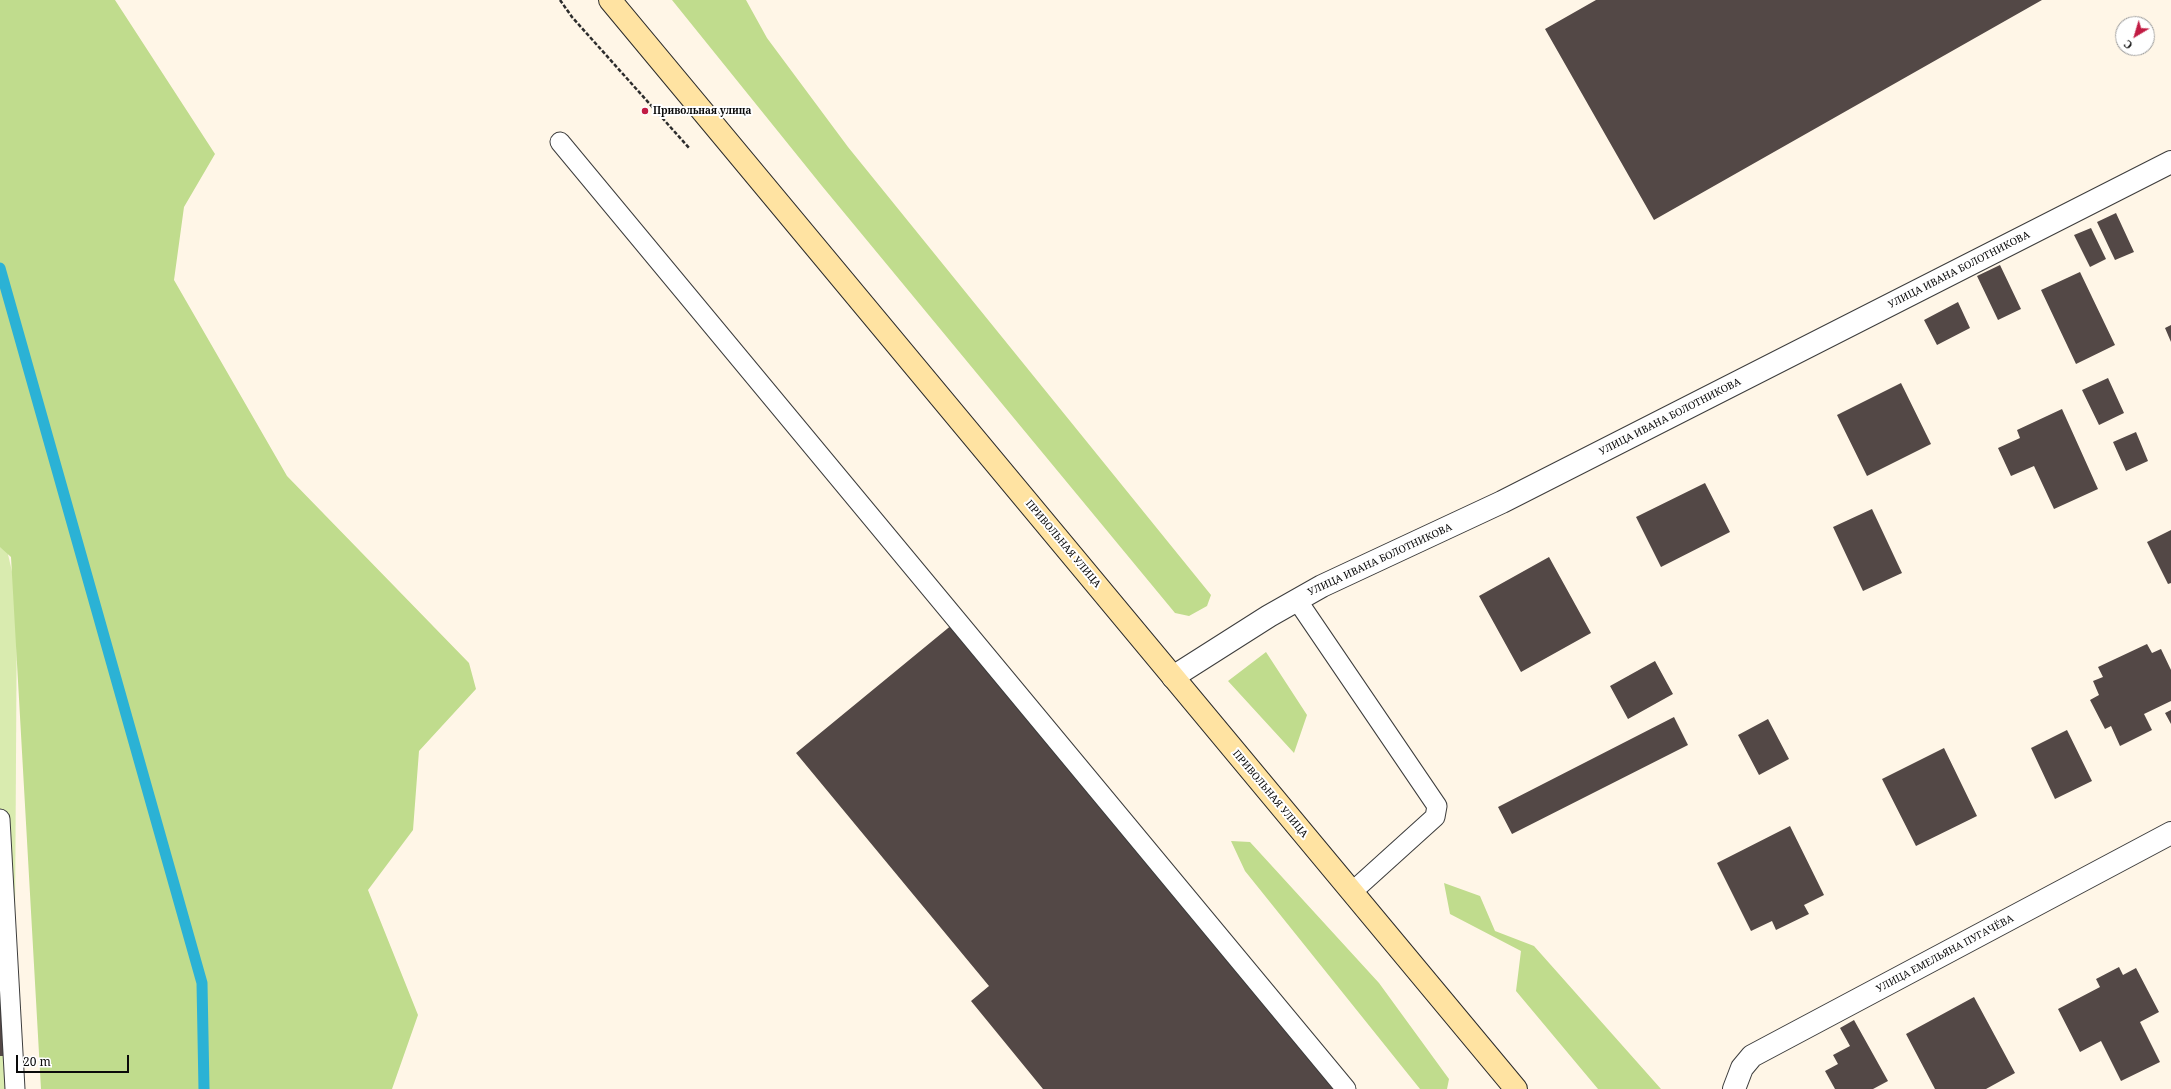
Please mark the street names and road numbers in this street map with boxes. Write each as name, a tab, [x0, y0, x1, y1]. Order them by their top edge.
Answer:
street label: УЛИЦА ИВАНА БОЛОТНИКОВА	[1886, 229, 2032, 311]
street label: УЛИЦА ИВАНА БОЛОТНИКОВА	[1597, 376, 1743, 458]
street label: ПРИВОЛЬНАЯ УЛИЦА	[1023, 498, 1103, 590]
street label: УЛИЦА ИВАНА БОЛОТНИКОВА	[1306, 521, 1454, 599]
street label: ПРИВОЛЬНАЯ УЛИЦА	[1230, 748, 1310, 840]
street label: УЛИЦА ЕМЕЛЬЯНА ПУГАЧЁВА	[1874, 913, 2016, 995]

